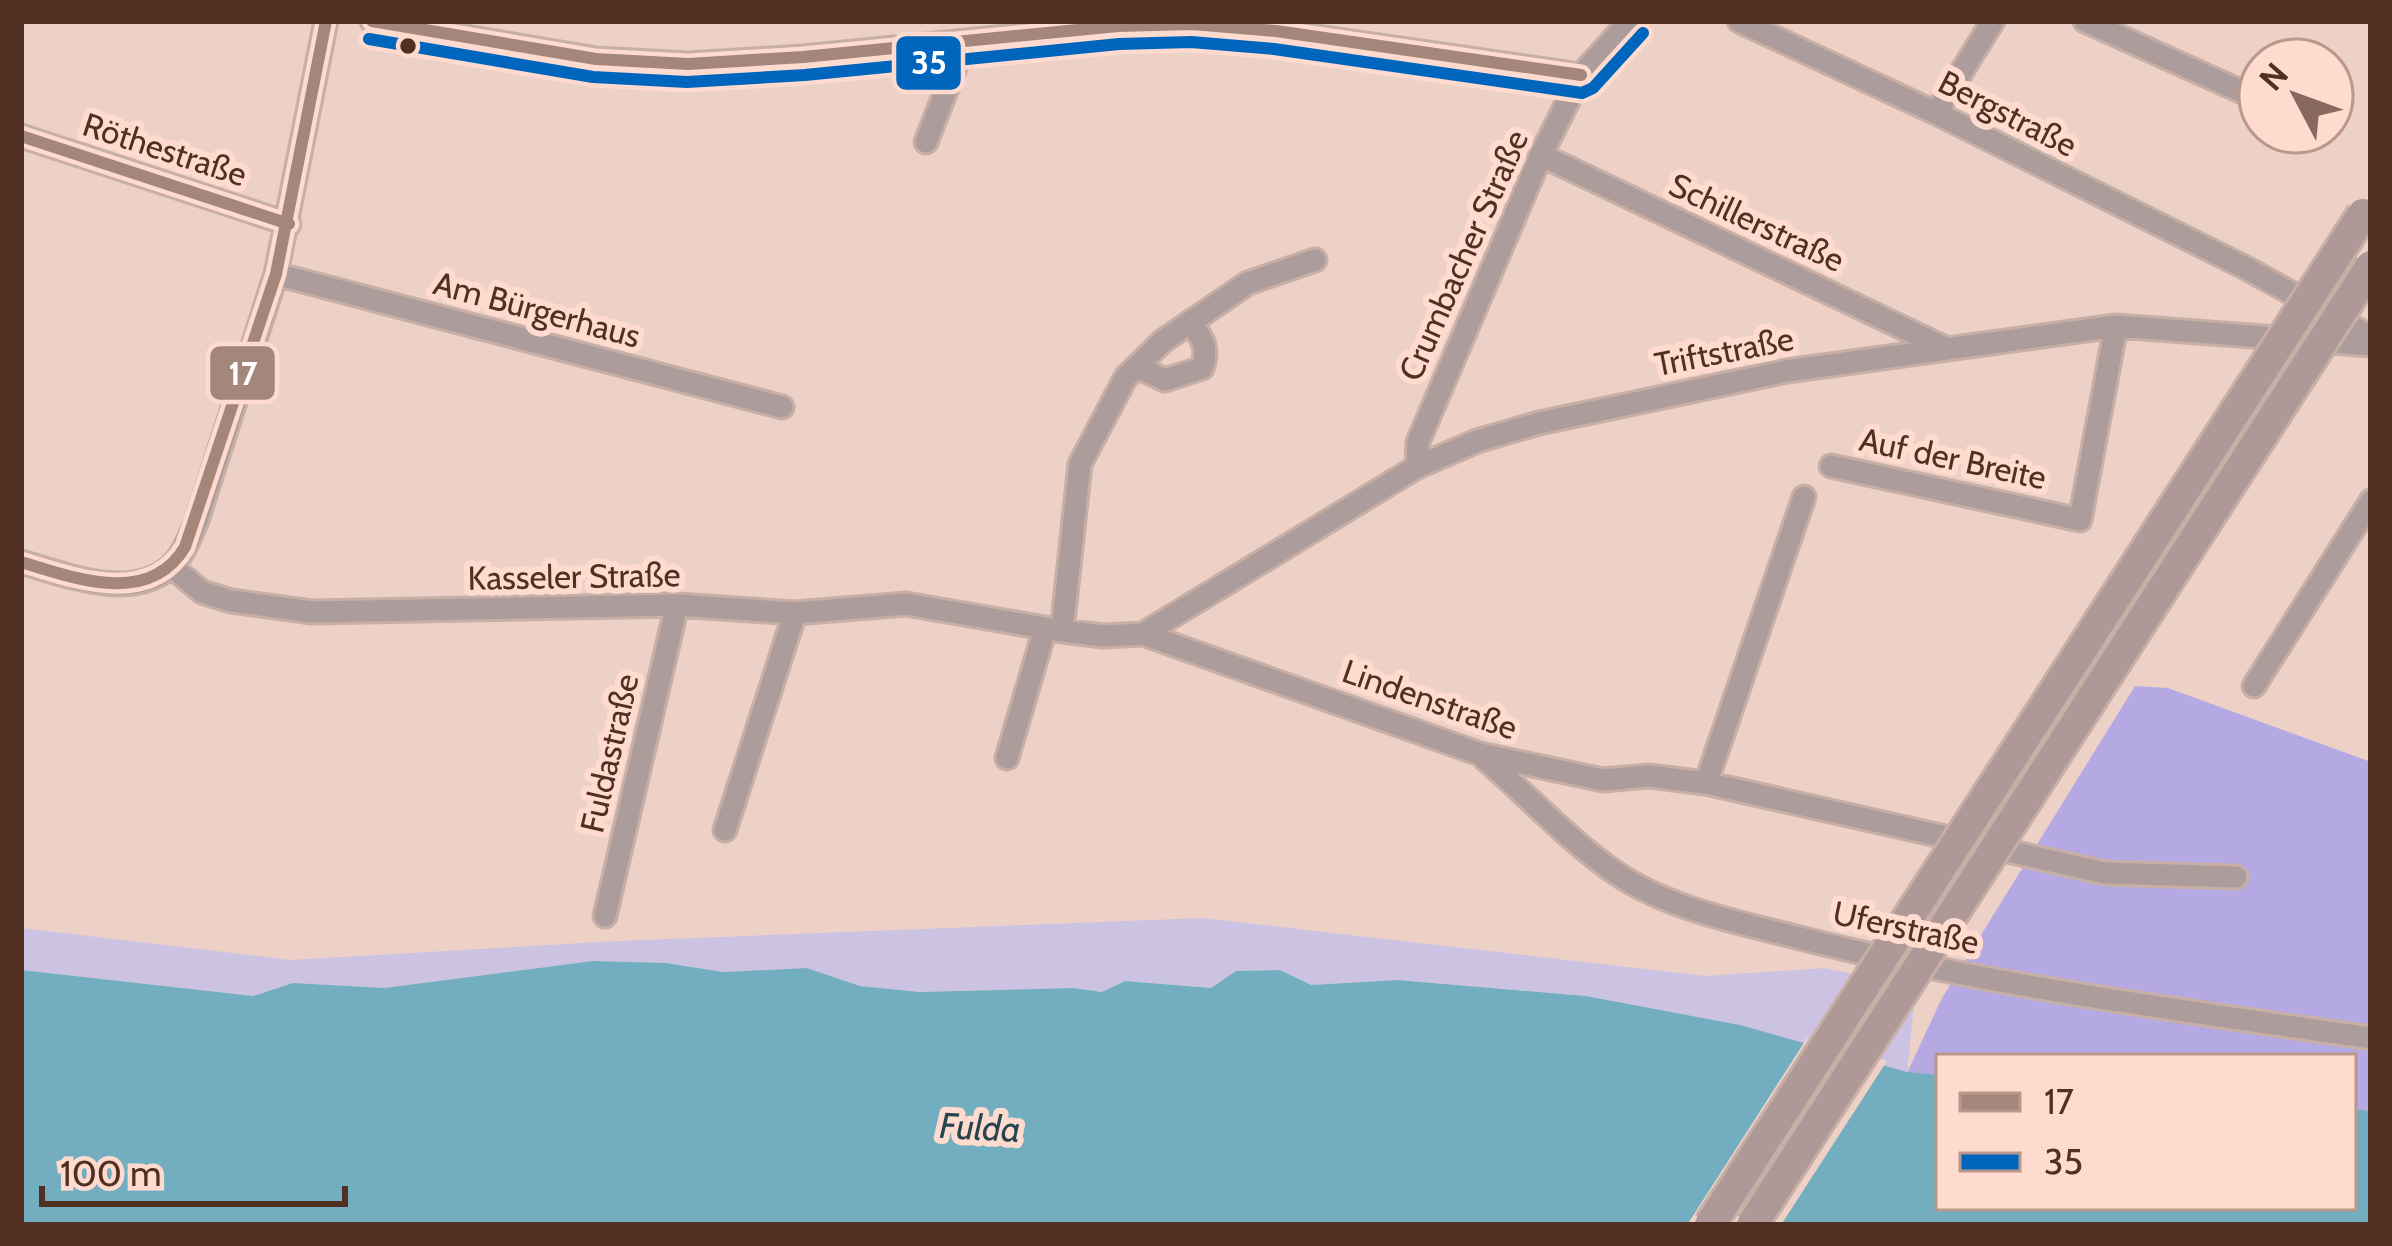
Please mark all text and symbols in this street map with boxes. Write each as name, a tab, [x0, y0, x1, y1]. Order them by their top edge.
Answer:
line badge: 35	[894, 34, 963, 92]
unlabelled marker	[397, 35, 419, 57]
north arrow	[2236, 36, 2356, 156]
text: 35	[911, 42, 947, 82]
text: N	[2251, 54, 2296, 98]
street label: Bergstraße	[1932, 61, 2084, 165]
street label: Röthestraße	[78, 104, 252, 194]
street label: Crumbacher Straße	[1390, 123, 1536, 387]
street label: Schillerstraße	[1663, 164, 1851, 280]
street label: Am Bürgerhaus	[429, 262, 645, 356]
street label: Triftstraße	[1651, 318, 1797, 384]
line badge: 17	[208, 344, 277, 402]
text: 17	[228, 353, 258, 393]
street label: Auf der Breite	[1856, 419, 2050, 497]
street label: Kasseler Straße	[467, 554, 681, 598]
street label: Lindenstraße	[1337, 650, 1523, 748]
street label: Fuldastraße	[571, 670, 647, 836]
street label: Uferstraße	[1829, 892, 1983, 962]
legend	[1936, 1054, 2356, 1210]
text: 17	[2044, 1079, 2074, 1123]
water label: Fulda	[938, 1103, 1022, 1151]
scale bar	[42, 1132, 345, 1206]
text: 35	[2044, 1139, 2083, 1183]
text: 100 m	[60, 1151, 162, 1195]

